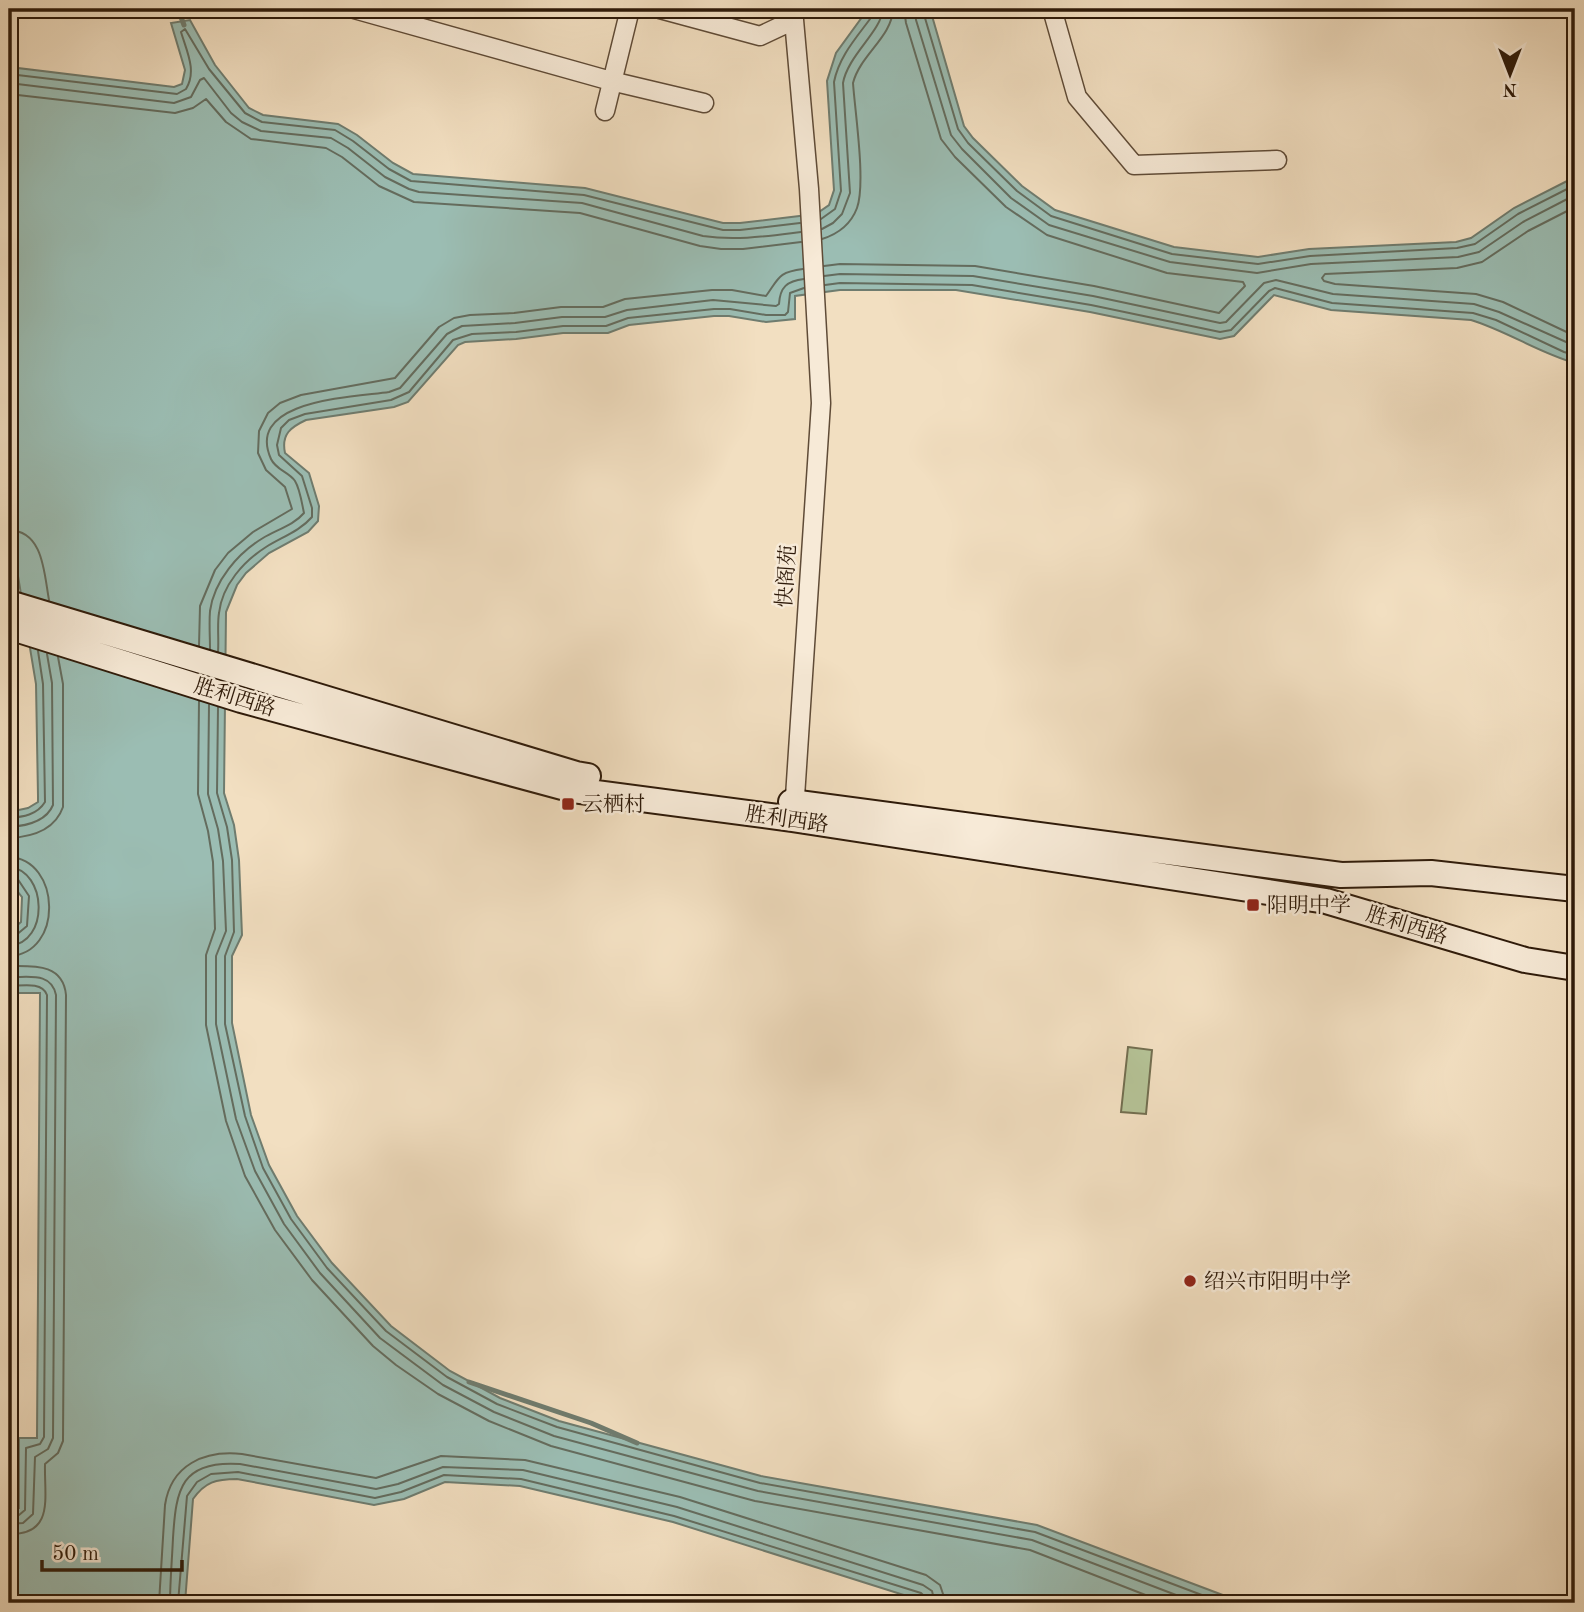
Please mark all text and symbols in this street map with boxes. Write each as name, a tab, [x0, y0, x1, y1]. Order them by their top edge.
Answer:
north arrow	[1476, 38, 1546, 108]
text: N	[1502, 79, 1517, 98]
street label: 快阁苑	[773, 544, 800, 608]
street label: 胜利西路	[191, 674, 278, 721]
place label: 云栖村	[582, 793, 645, 816]
marker: 云栖村	[560, 796, 576, 812]
street label: 胜利西路	[744, 802, 830, 837]
place label: 阳明中学	[1267, 894, 1351, 917]
marker: 阳明中学	[1245, 897, 1261, 913]
street label: 胜利西路	[1363, 902, 1450, 949]
place label: 绍兴市阳明中学	[1204, 1270, 1351, 1293]
marker: 绍兴市阳明中学	[1182, 1273, 1198, 1289]
scale bar	[42, 1528, 182, 1572]
text: 50 m	[52, 1544, 99, 1565]

